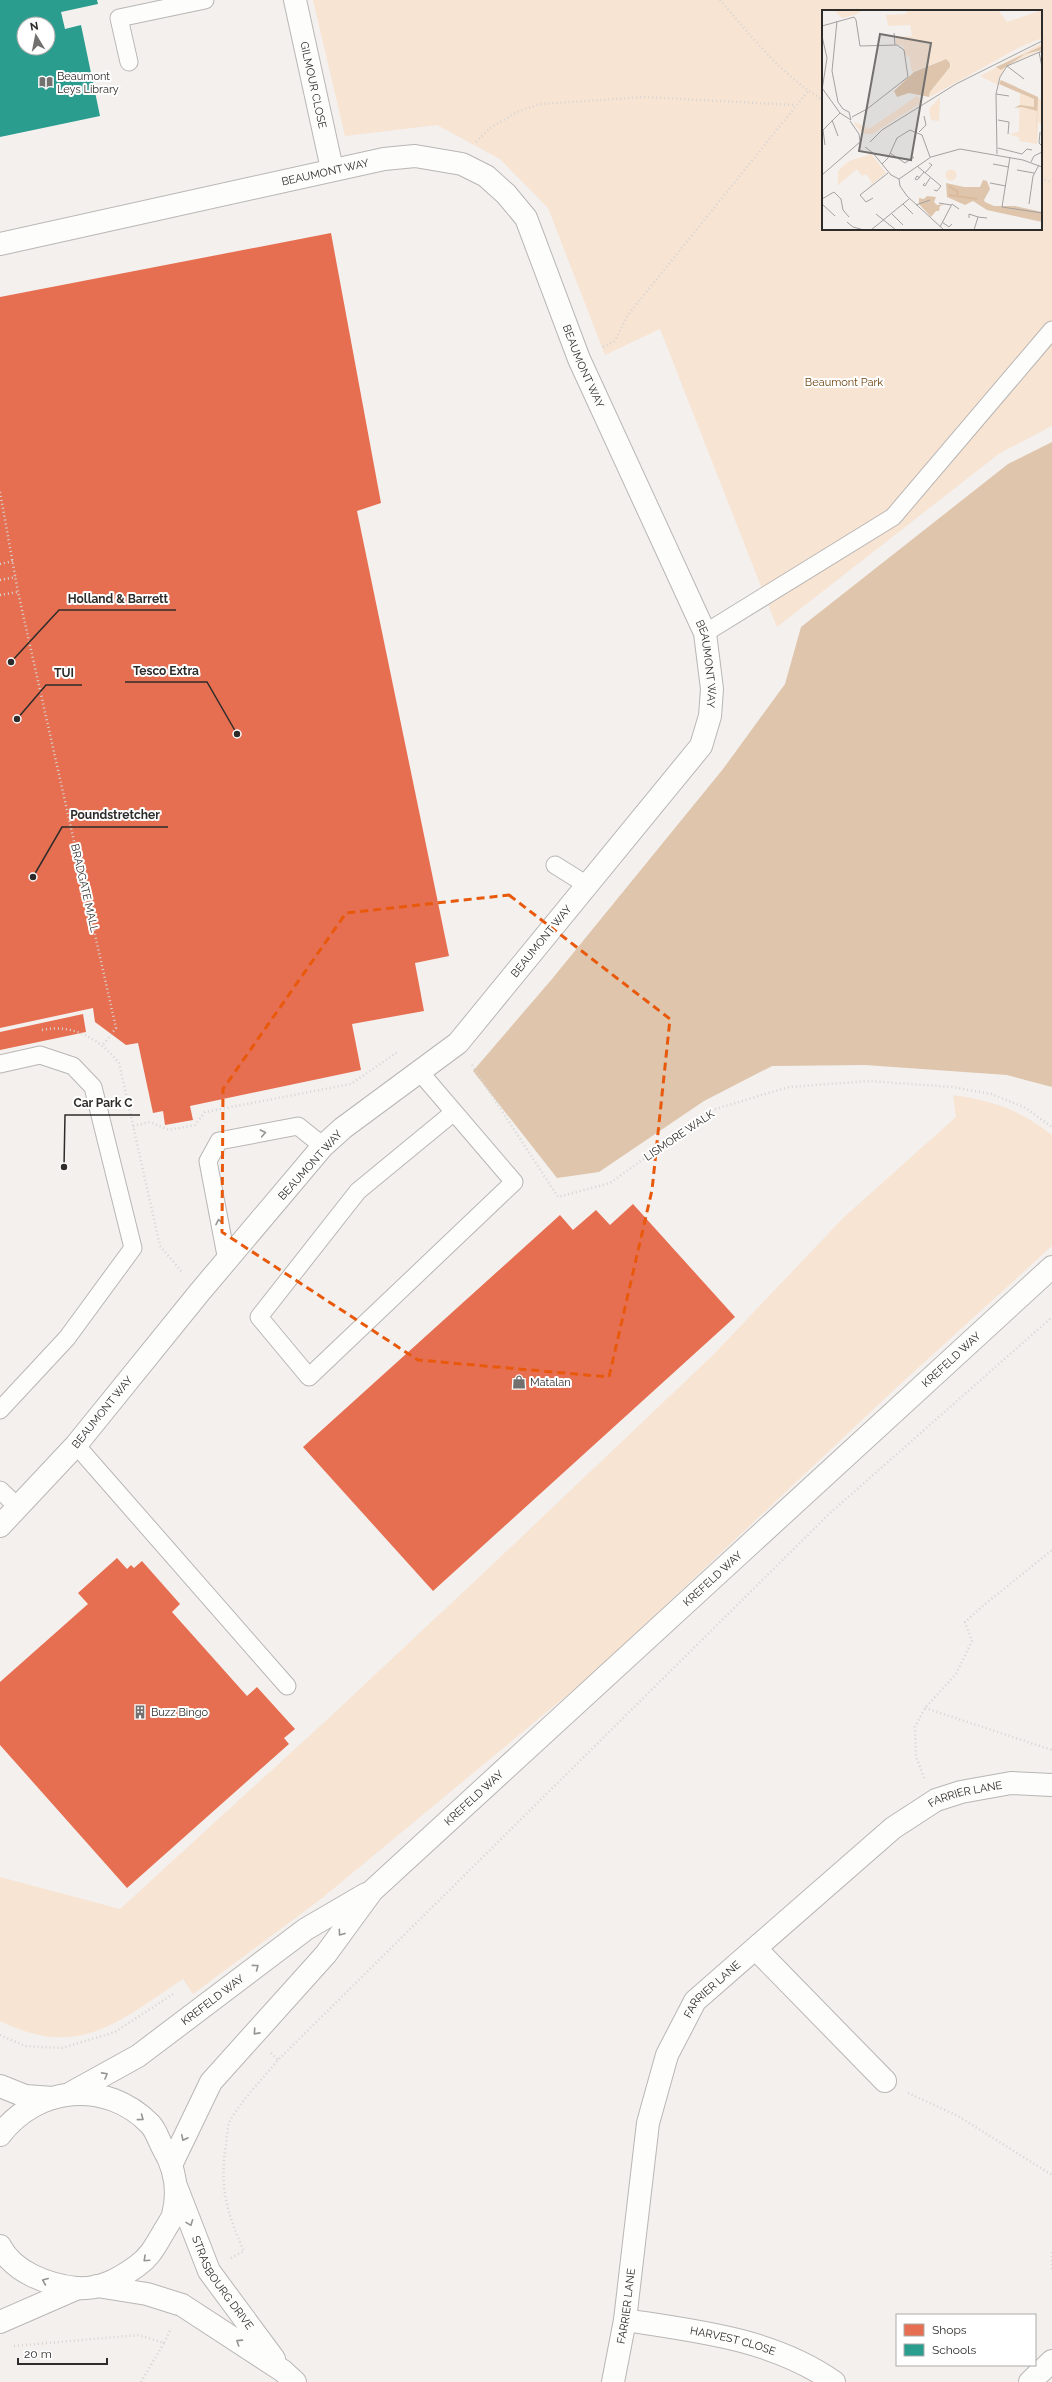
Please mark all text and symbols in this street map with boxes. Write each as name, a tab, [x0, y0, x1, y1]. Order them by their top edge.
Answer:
inset map	[822, 10, 1042, 230]
north arrow	[16, 16, 56, 56]
text: N	[29, 20, 40, 34]
street label: GILMOUR CLOSE	[297, 40, 329, 130]
place label: Beaumont Leys Library	[57, 70, 119, 96]
library icon: Beaumont Leys Library	[38, 74, 54, 90]
street label: BEAUMONT WAY	[280, 157, 370, 189]
street label: BEAUMONT WAY	[560, 323, 607, 410]
park label: Beaumont Park	[805, 376, 883, 389]
callout: Holland & Barrett	[59, 586, 176, 610]
text: Holland & Barrett	[68, 592, 169, 606]
street label: BEAUMONT WAY	[693, 618, 719, 708]
callout: Tesco Extra	[125, 658, 207, 682]
callout: TUI	[46, 661, 82, 685]
text: Tesco Extra	[133, 664, 199, 678]
text: TUI	[54, 666, 74, 680]
callout: Poundstretcher	[62, 803, 168, 827]
text: Poundstretcher	[70, 808, 160, 822]
street label: BRADGATE MALL	[68, 843, 101, 934]
street label: BEAUMONT WAY	[508, 903, 575, 980]
callout: Car Park C	[65, 1091, 140, 1115]
text: Car Park C	[73, 1096, 133, 1110]
street label: LISMORE WALK	[642, 1107, 718, 1164]
street label: BEAUMONT WAY	[276, 1128, 345, 1203]
one-way arrow	[260, 1129, 266, 1137]
one-way arrow	[216, 1219, 224, 1225]
street label: KREFELD WAY	[919, 1330, 984, 1390]
street label: BEAUMONT WAY	[69, 1374, 136, 1451]
shop icon: Matalan	[511, 1374, 527, 1390]
place label: Matalan	[530, 1376, 571, 1389]
street label: KREFELD WAY	[681, 1549, 745, 1609]
building icon: Buzz Bingo	[132, 1704, 148, 1720]
place label: Buzz Bingo	[151, 1706, 208, 1719]
street label: KREFELD WAY	[442, 1768, 506, 1828]
street label: FARRIER LANE	[926, 1779, 1004, 1810]
one-way arrow	[339, 1929, 346, 1936]
street label: FARRIER LANE	[681, 1958, 744, 2020]
one-way arrow	[252, 1964, 259, 1972]
street label: KREFELD WAY	[179, 1972, 247, 2028]
one-way arrow	[254, 2027, 261, 2034]
one-way arrow	[101, 2072, 108, 2079]
one-way arrow	[137, 2113, 144, 2120]
one-way arrow	[181, 2134, 189, 2141]
one-way arrow	[186, 2219, 194, 2226]
street label: STRASBOURG DRIVE	[189, 2234, 256, 2333]
one-way arrow	[143, 2254, 151, 2262]
street label: FARRIER LANE	[615, 2267, 638, 2345]
one-way arrow	[42, 2277, 49, 2285]
legend	[896, 2314, 1036, 2366]
text: Shops	[932, 2323, 967, 2337]
street label: HARVEST CLOSE	[689, 2324, 778, 2358]
scale bar	[18, 2340, 107, 2366]
one-way arrow	[236, 2340, 243, 2347]
text: Schools	[932, 2343, 976, 2357]
text: 20 m	[24, 2347, 52, 2361]

